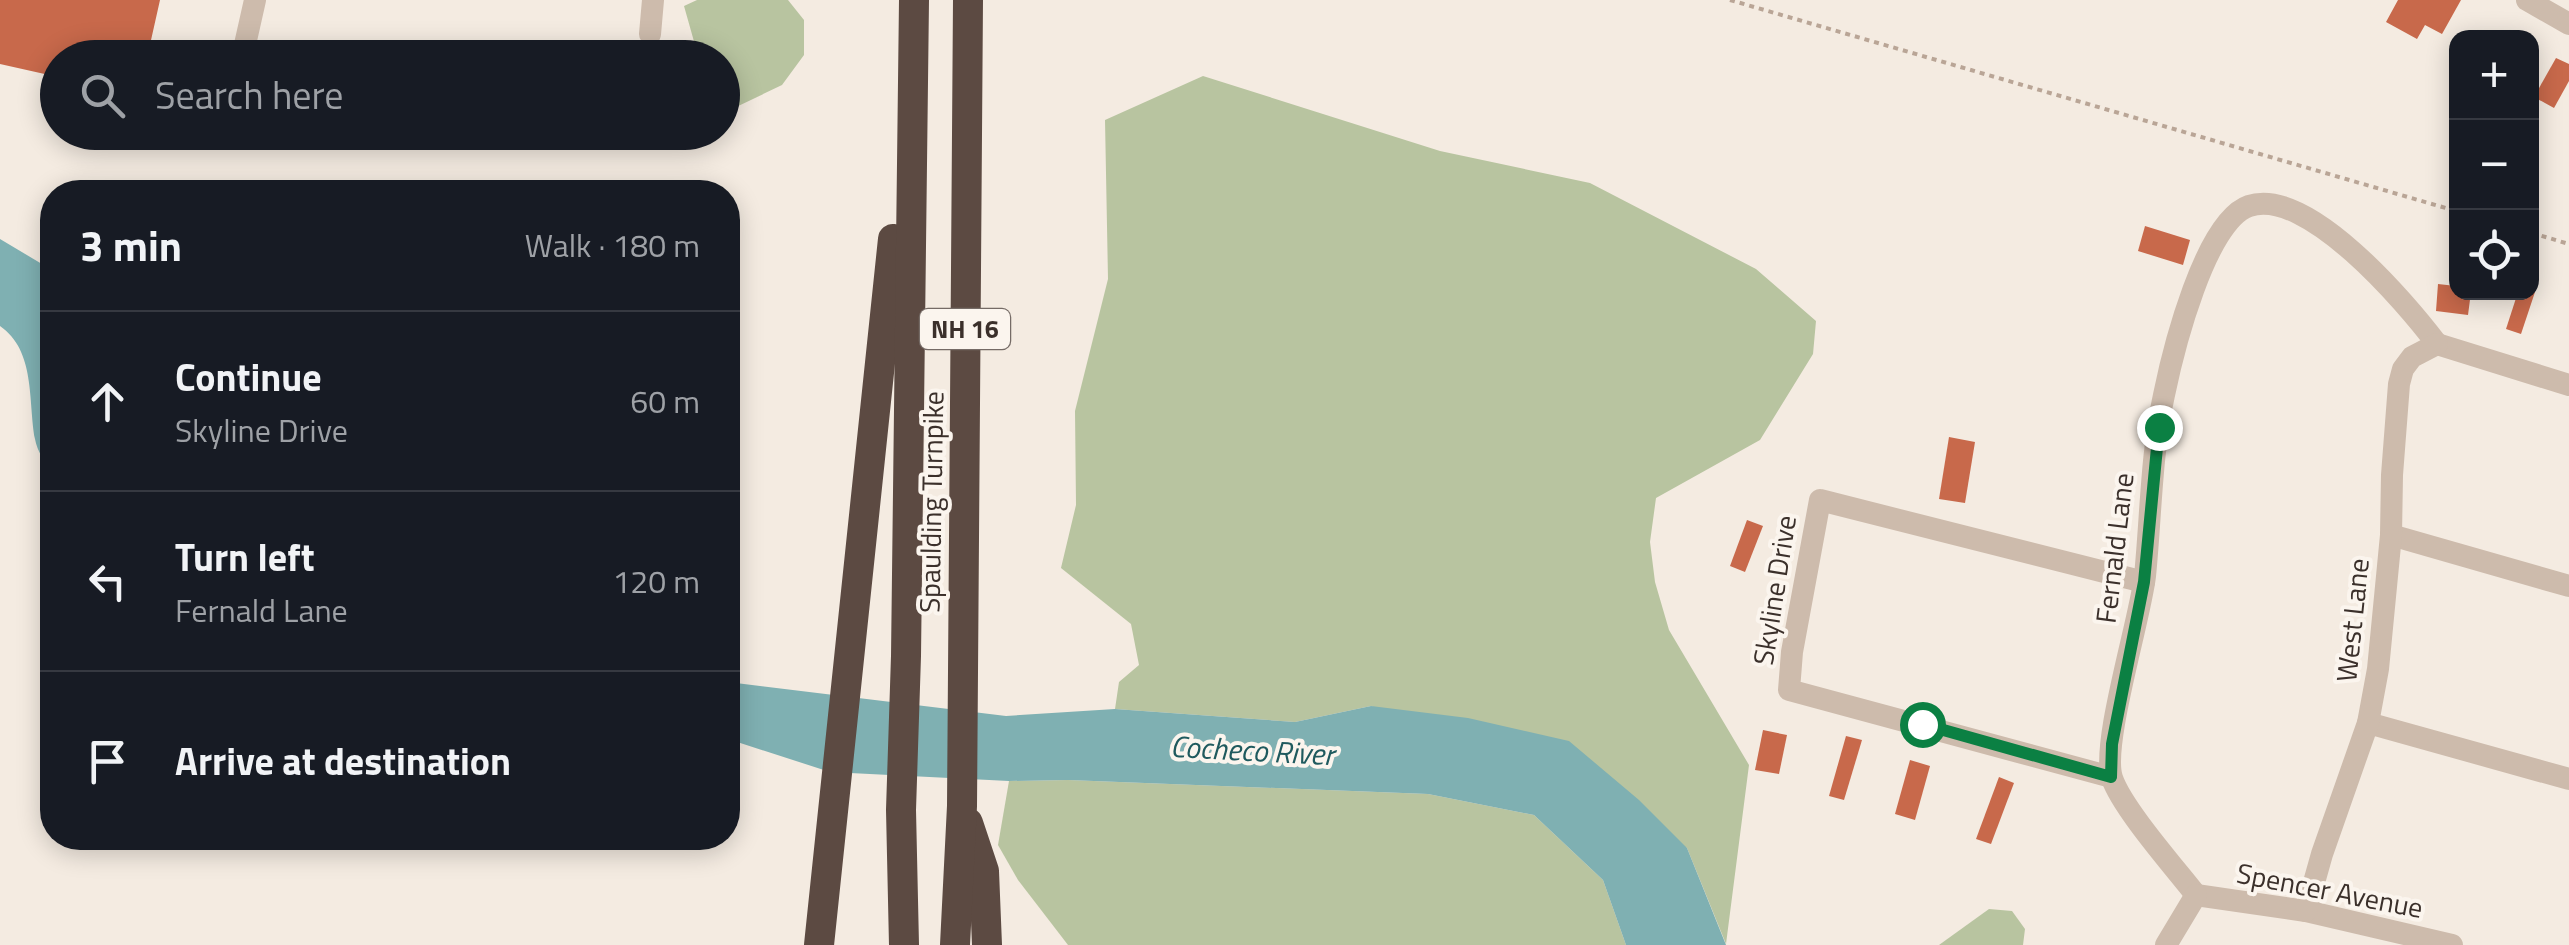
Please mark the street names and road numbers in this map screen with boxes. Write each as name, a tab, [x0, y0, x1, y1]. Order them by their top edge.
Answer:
road number: NH 16	[920, 309, 1010, 349]
street label: Spaulding Turnpike	[908, 391, 954, 613]
street label: Fernald Lane	[2083, 470, 2145, 626]
street label: Skyline Drive	[1741, 512, 1807, 668]
street label: West Lane	[2324, 556, 2380, 684]
street label: Spencer Avenue	[2233, 851, 2427, 929]

